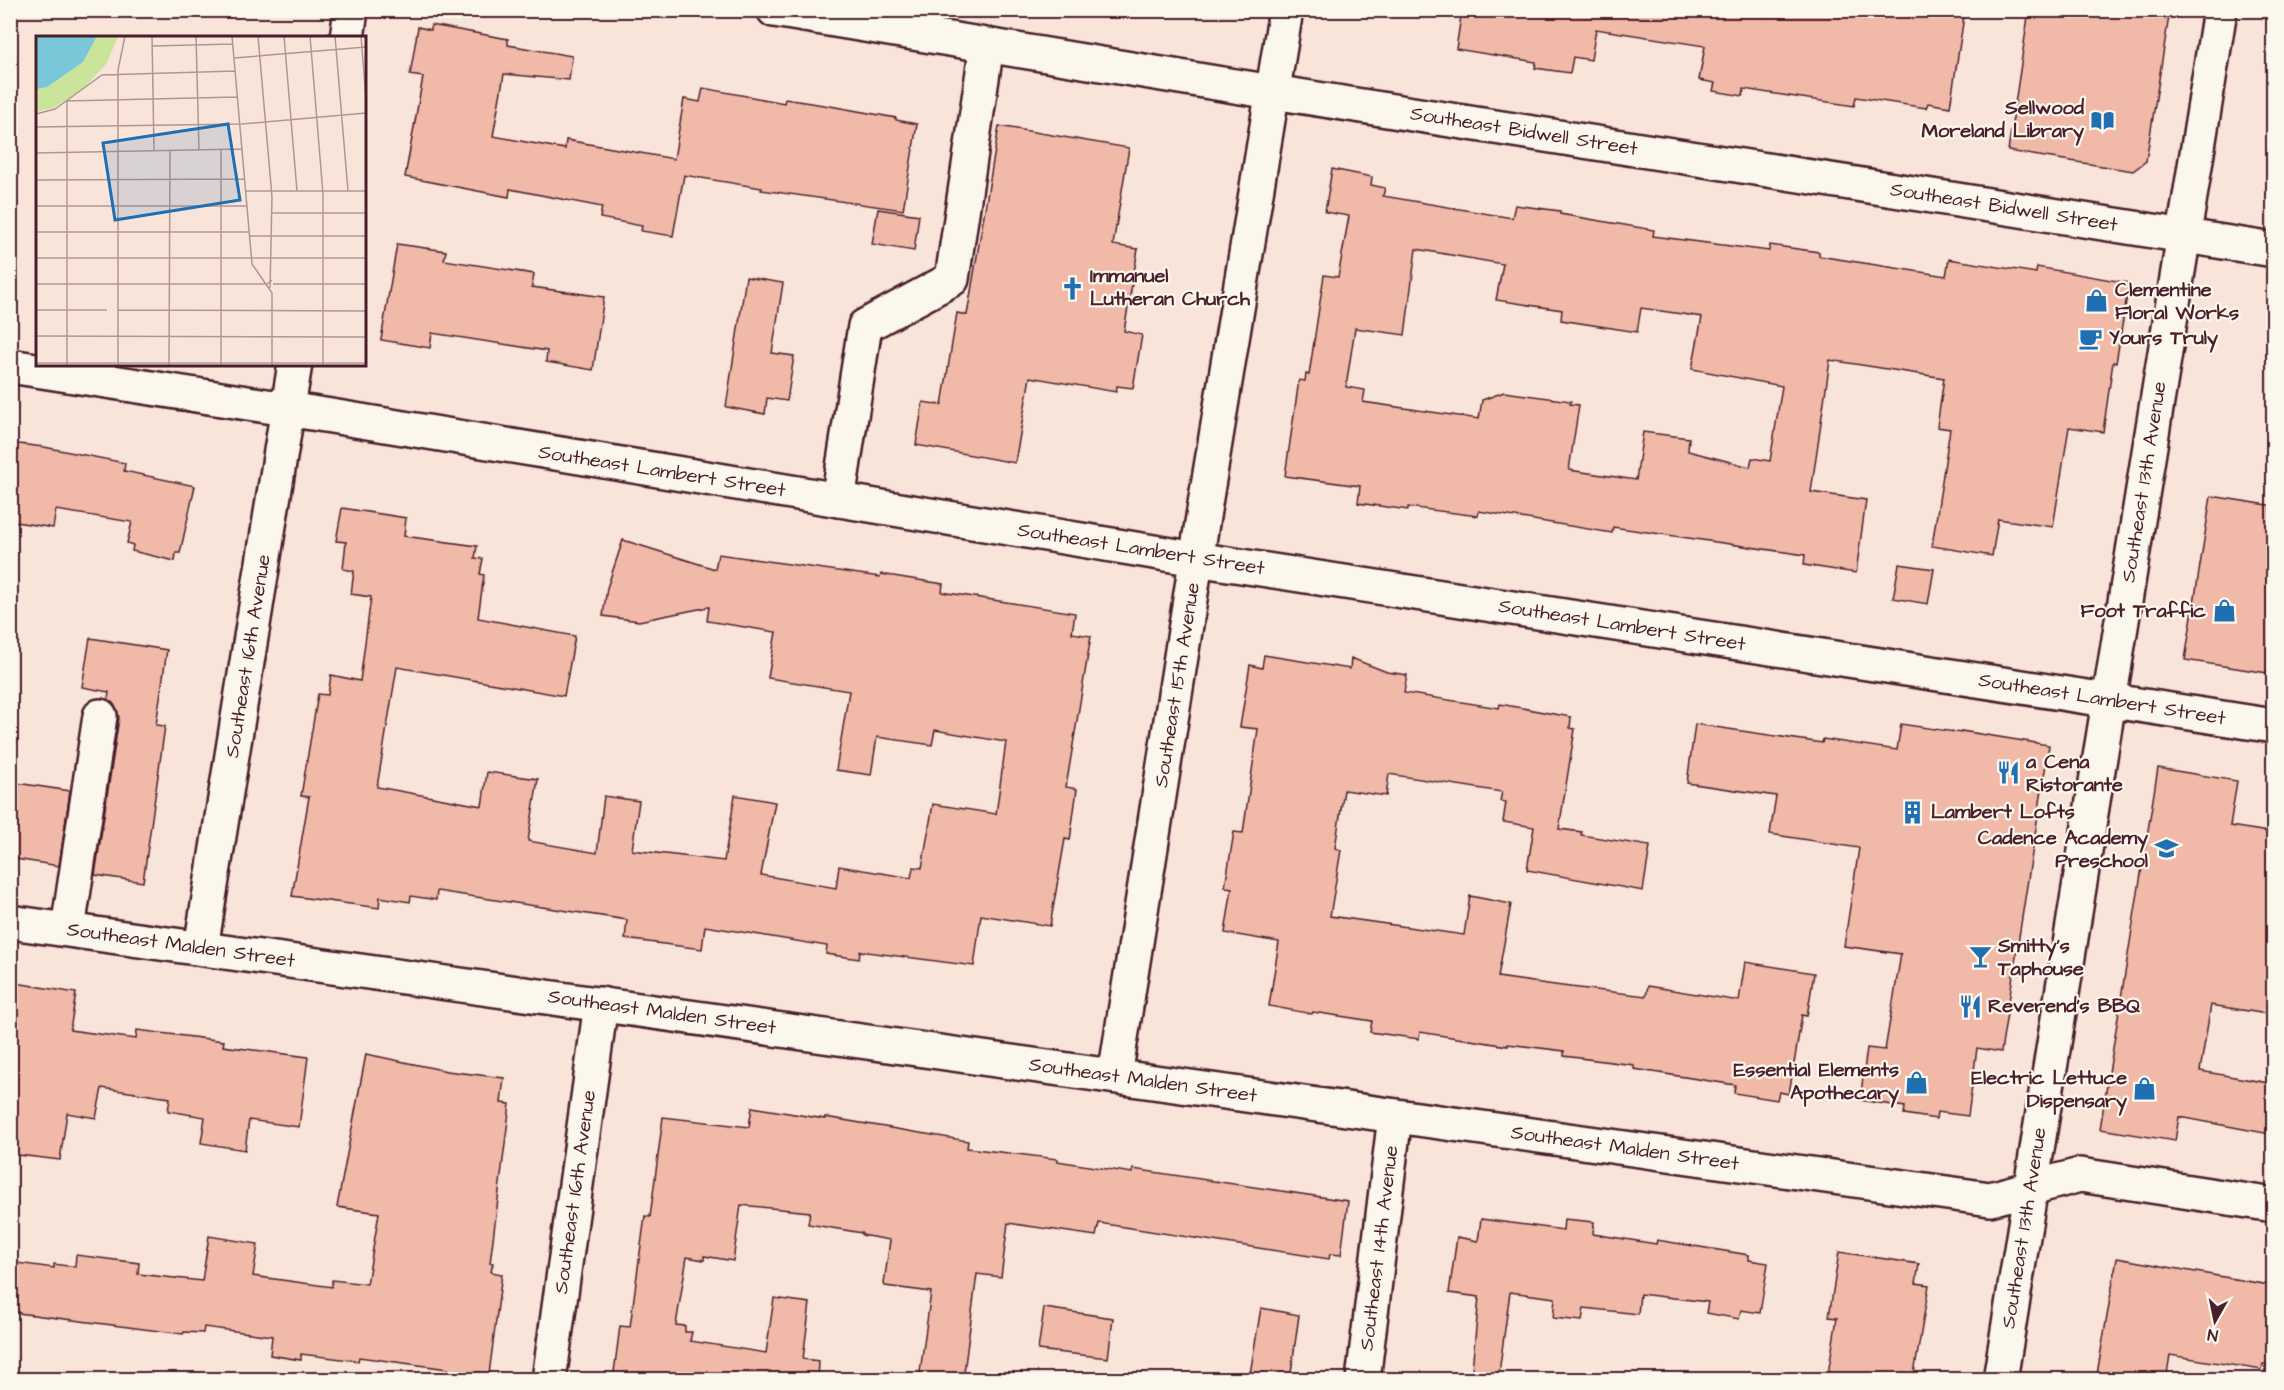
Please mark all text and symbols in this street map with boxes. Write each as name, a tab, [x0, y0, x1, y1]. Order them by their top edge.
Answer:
inset map	[36, 36, 366, 366]
place label: Sellwood Moreland Library	[1921, 94, 2085, 146]
street label: Southeast Bidwell Street	[1408, 99, 1640, 163]
library icon: Sellwood Moreland Library	[2089, 107, 2115, 133]
street label: Southeast Bidwell Street	[1888, 175, 2120, 239]
place label: Immanuel Lutheran Church	[1090, 262, 1251, 313]
church icon: Immanuel Lutheran Church	[1059, 275, 1085, 301]
place label: Clementine Floral Works	[2115, 276, 2239, 327]
shop icon: Clementine Floral Works	[2084, 288, 2110, 314]
place label: Yours Truly	[2109, 324, 2218, 353]
cafe icon: Yours Truly	[2078, 325, 2104, 351]
street label: Southeast 13th Avenue	[2114, 379, 2174, 584]
street label: Southeast Lambert Street	[536, 438, 788, 504]
street label: Southeast Lambert Street	[1015, 516, 1267, 582]
street label: Southeast 16th Avenue	[218, 552, 278, 760]
street label: Southeast 15th Avenue	[1147, 580, 1207, 789]
street label: Southeast Lambert Street	[1496, 592, 1748, 658]
place label: Foot Traffic	[2080, 597, 2206, 625]
shop icon: Foot Traffic	[2211, 598, 2237, 624]
street label: Southeast Lambert Street	[1976, 666, 2228, 732]
place label: a Cena Ristorante	[2025, 748, 2123, 799]
restaurant icon: a Cena Ristorante	[1995, 760, 2021, 786]
place label: Lambert Lofts	[1931, 798, 2075, 826]
building icon: Lambert Lofts	[1900, 799, 1926, 825]
place label: Cadence Academy Preschool	[1978, 824, 2148, 875]
school or university icon: Cadence Academy Preschool	[2153, 836, 2179, 862]
street label: Southeast Malden Street	[65, 915, 297, 975]
place label: Smitty's Taphouse	[1997, 932, 2084, 983]
bar icon: Smitty's Taphouse	[1967, 944, 1993, 970]
street label: Southeast Malden Street	[546, 982, 778, 1042]
place label: Reverend's BBQ	[1988, 992, 2140, 1020]
restaurant icon: Reverend's BBQ	[1957, 993, 1983, 1019]
street label: Southeast Malden Street	[1027, 1050, 1259, 1110]
place label: Essential Elements Apothecary	[1734, 1056, 1899, 1108]
place label: Electric Lettuce Dispensary	[1971, 1064, 2127, 1116]
shop icon: Essential Elements Apothecary	[1904, 1069, 1930, 1095]
shop icon: Electric Lettuce Dispensary	[2132, 1076, 2158, 1102]
street label: Southeast 16th Avenue	[547, 1088, 603, 1296]
street label: Southeast Malden Street	[1509, 1118, 1741, 1178]
street label: Southeast 13th Avenue	[1994, 1125, 2054, 1330]
street label: Southeast 14th Avenue	[1353, 1144, 1406, 1352]
north arrow	[2185, 1291, 2245, 1351]
text: N	[2206, 1323, 2219, 1346]

